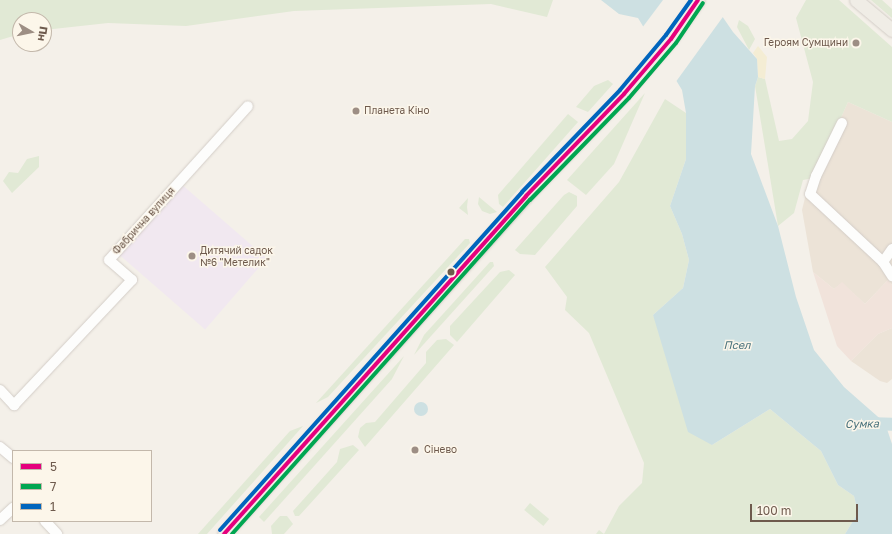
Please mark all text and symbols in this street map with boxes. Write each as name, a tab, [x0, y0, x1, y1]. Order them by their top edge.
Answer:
north arrow	[12, 12, 52, 52]
text: Пн	[36, 25, 51, 42]
place label: Героям Сумщини	[764, 37, 848, 49]
marker: Героям Сумщини	[851, 38, 861, 48]
place label: Планета Кіно	[364, 105, 429, 117]
marker: Планета Кіно	[351, 106, 361, 116]
street label: Фабрична вулиця	[110, 185, 178, 257]
place label: Дитячий садок №6 "Метелик"	[200, 244, 273, 268]
marker: Дитячий садок №6 "Метелик"	[187, 251, 197, 261]
unlabelled marker	[446, 267, 456, 277]
water label: Псел	[724, 338, 750, 352]
water label: Сумка	[845, 417, 879, 431]
marker: Сінево	[409, 444, 421, 456]
place label: Сінево	[424, 444, 457, 456]
legend	[12, 450, 152, 522]
text: 5	[50, 459, 57, 474]
text: 7	[50, 479, 56, 494]
scale bar	[752, 496, 860, 522]
text: 1	[50, 499, 56, 514]
text: 100 m	[757, 503, 791, 518]

